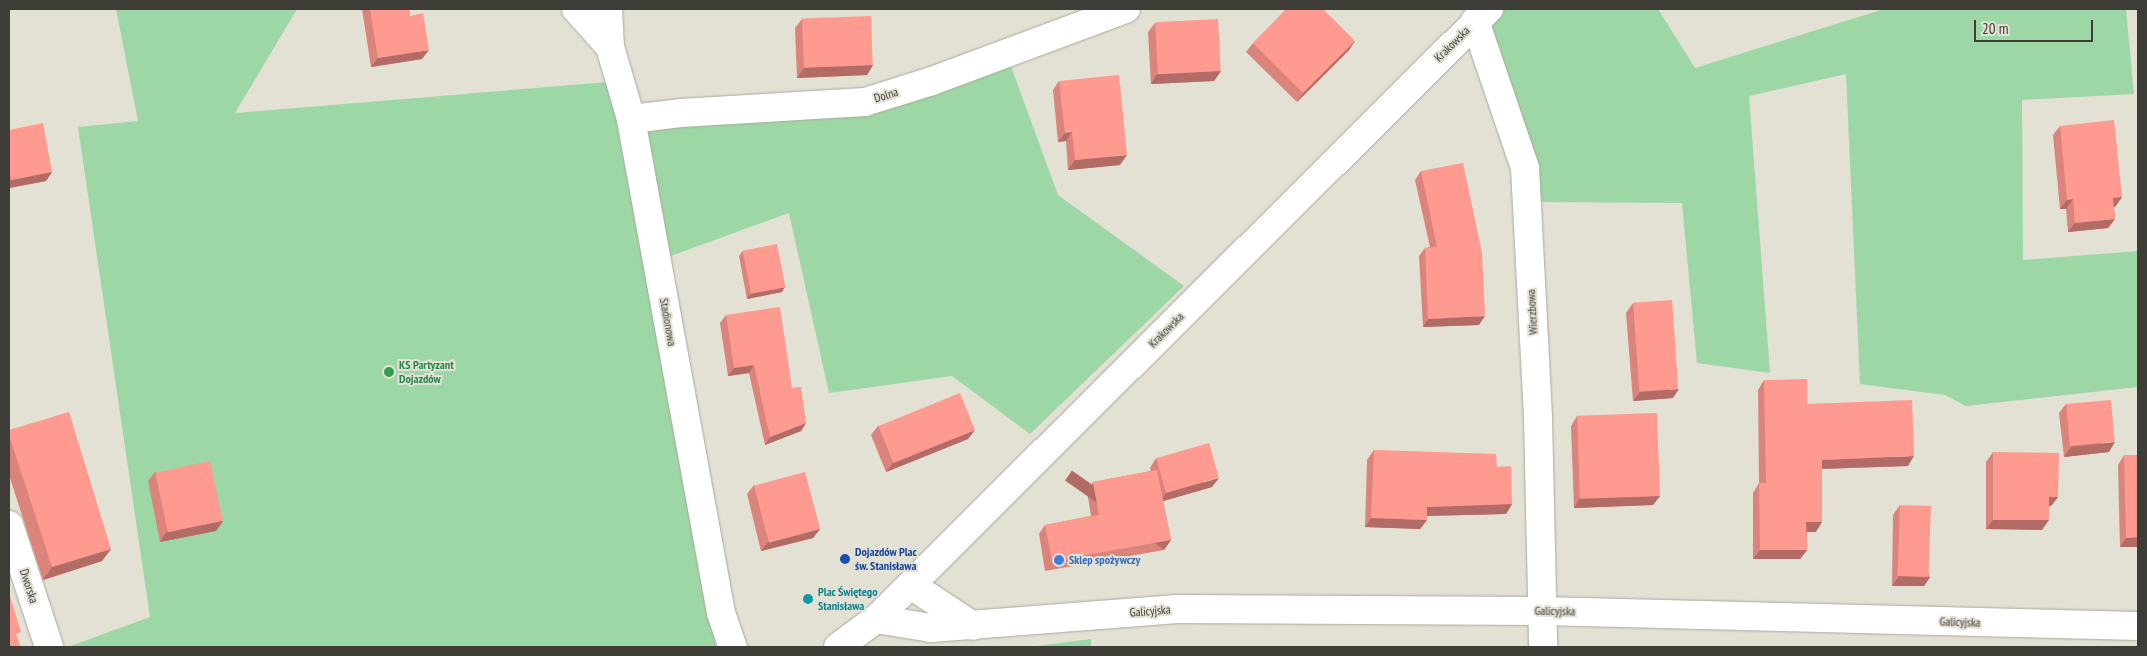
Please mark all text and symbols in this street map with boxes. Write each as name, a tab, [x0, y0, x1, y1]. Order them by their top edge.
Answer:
scale bar	[1977, 10, 2096, 42]
text: 20 m	[1982, 19, 2008, 38]
street label: Krakowska	[1431, 23, 1473, 65]
street label: Dolna	[872, 85, 900, 105]
street label: Wierzbowa	[1524, 289, 1540, 335]
street label: Stadionowa	[657, 297, 679, 347]
street label: Krakowska	[1145, 309, 1187, 351]
place label: KS Partyzant Dojazdów	[399, 358, 454, 386]
marker: KS Partyzant Dojazdów	[383, 366, 395, 378]
place label: Dojazdów Plac św. Stanisława	[855, 545, 917, 573]
marker: Dojazdów Plac św. Stanisława	[839, 553, 851, 565]
place label: Sklep spożywczy	[1069, 553, 1140, 567]
marker: Sklep spożywczy	[1053, 554, 1065, 566]
street label: Dworska	[17, 567, 41, 605]
place label: Plac Świętego Stanisława	[818, 585, 878, 613]
marker: Plac Świętego Stanisława	[802, 593, 814, 605]
street label: Galicyjska	[1129, 602, 1171, 620]
street label: Galicyjska	[1534, 603, 1576, 619]
street label: Galicyjska	[1939, 614, 1981, 630]

